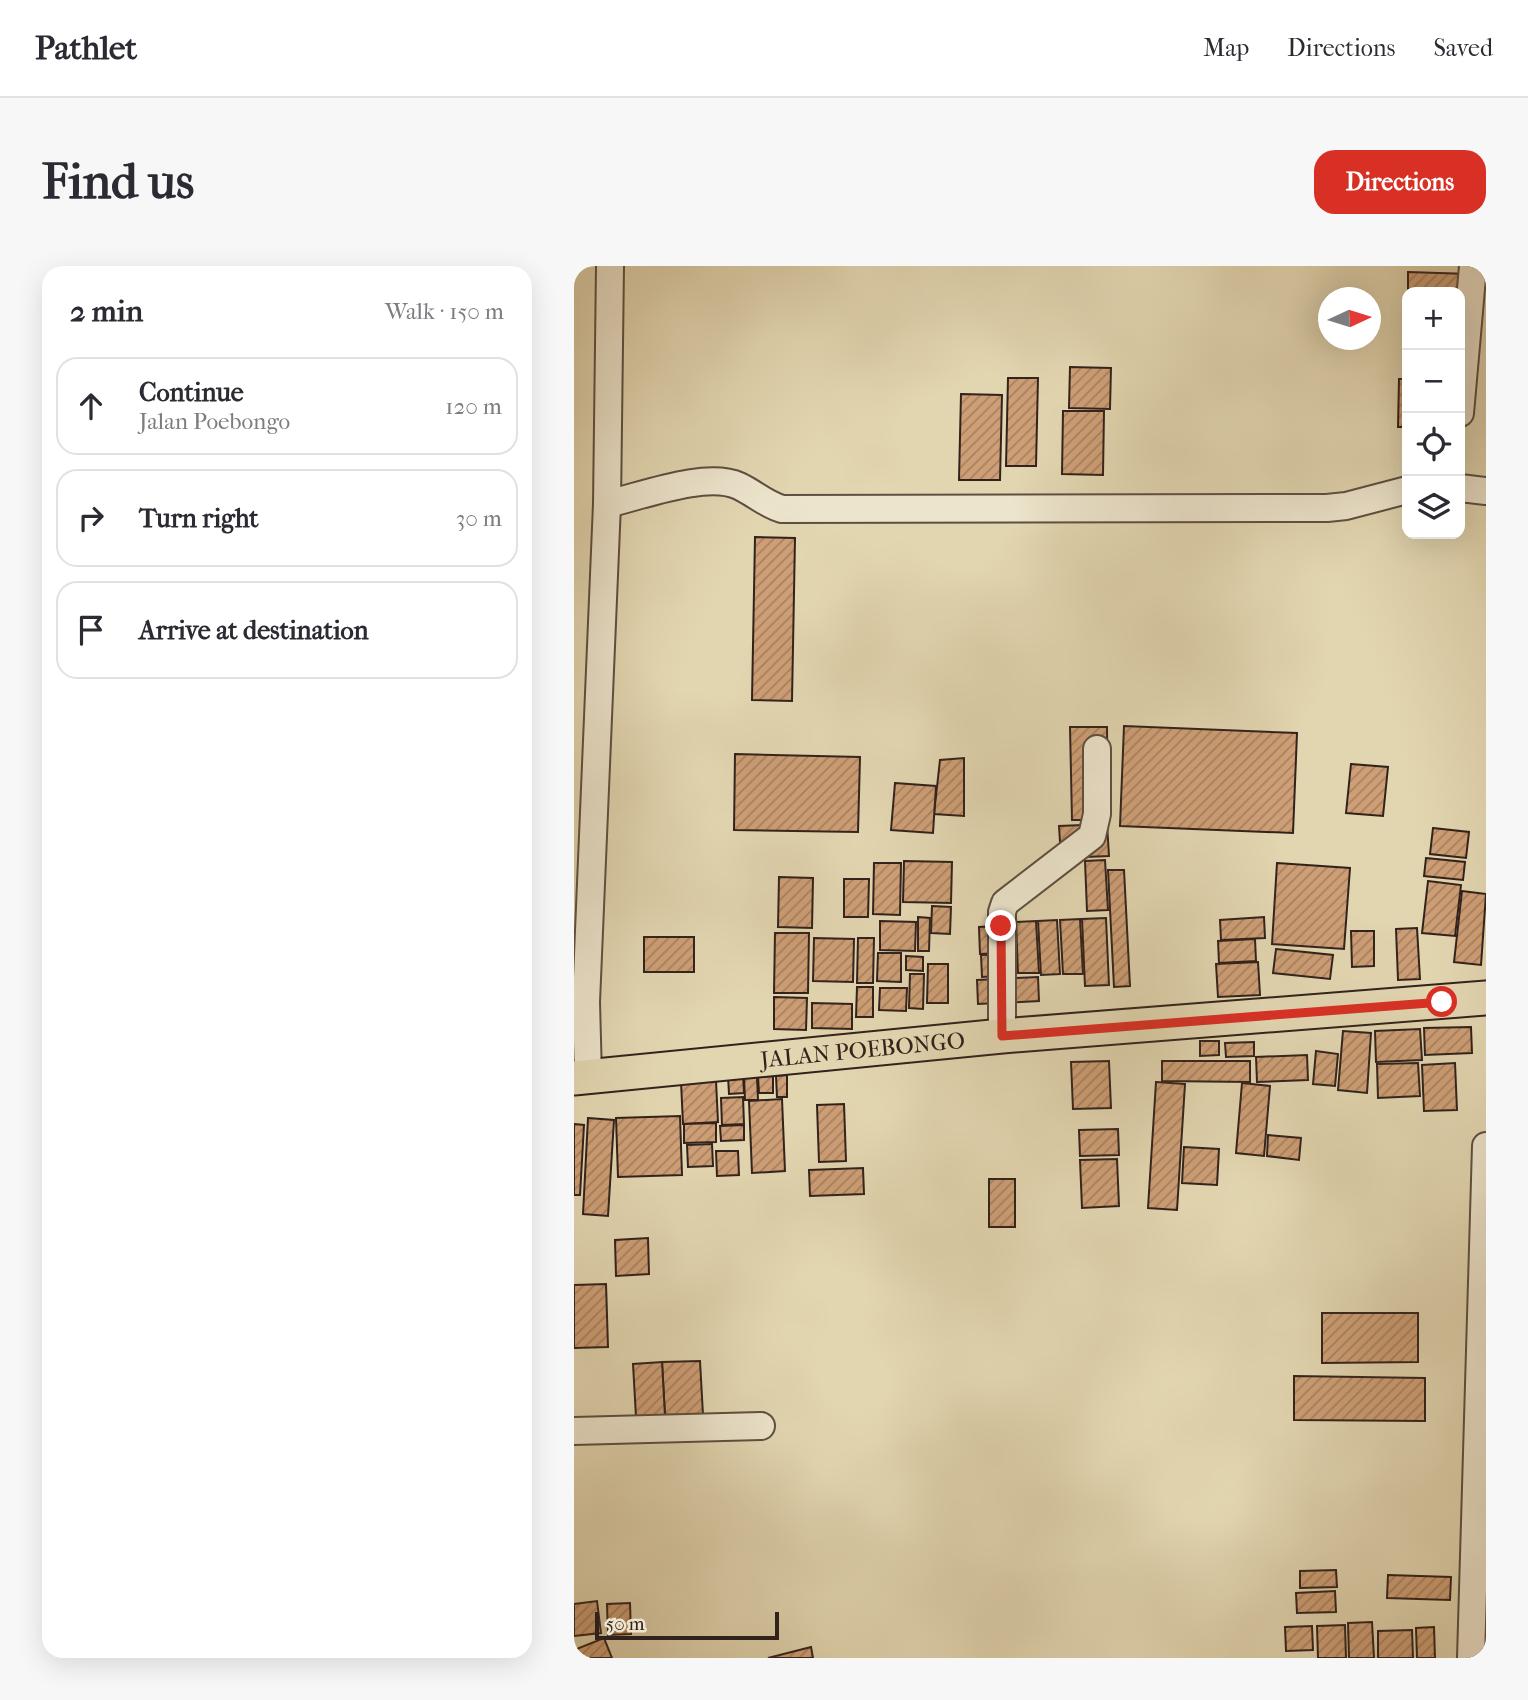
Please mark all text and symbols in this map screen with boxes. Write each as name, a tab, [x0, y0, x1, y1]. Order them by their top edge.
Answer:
text: Pathlet	[35, 29, 137, 68]
text: Map	[1203, 34, 1249, 62]
text: Directions	[1287, 34, 1395, 62]
text: Saved	[1433, 34, 1493, 62]
button: Directions	[1314, 150, 1486, 214]
text: Find us	[42, 153, 194, 211]
north arrow	[1318, 287, 1381, 350]
map controls	[1402, 287, 1465, 539]
button: +	[1402, 287, 1465, 350]
text: 2 min	[70, 294, 143, 329]
text: Walk · 150 m	[385, 298, 504, 325]
button: −	[1402, 350, 1465, 413]
text: Continue	[139, 377, 244, 408]
icon: ahead	[72, 387, 110, 425]
text: 120 m	[445, 393, 502, 420]
text: Jalan Poebongo	[139, 408, 290, 435]
button: locate	[1402, 413, 1465, 476]
button: layers	[1402, 476, 1465, 539]
icon: right	[72, 499, 110, 537]
text: Turn right	[139, 503, 259, 534]
text: 30 m	[456, 505, 502, 532]
icon: arrive	[72, 611, 110, 649]
text: Arrive at destination	[139, 615, 369, 646]
route end	[985, 910, 1016, 941]
route start	[1426, 986, 1457, 1017]
street label: JALAN POEBONGO	[757, 1026, 966, 1073]
scale bar	[595, 1609, 779, 1641]
text: 50 m	[606, 1613, 645, 1635]

